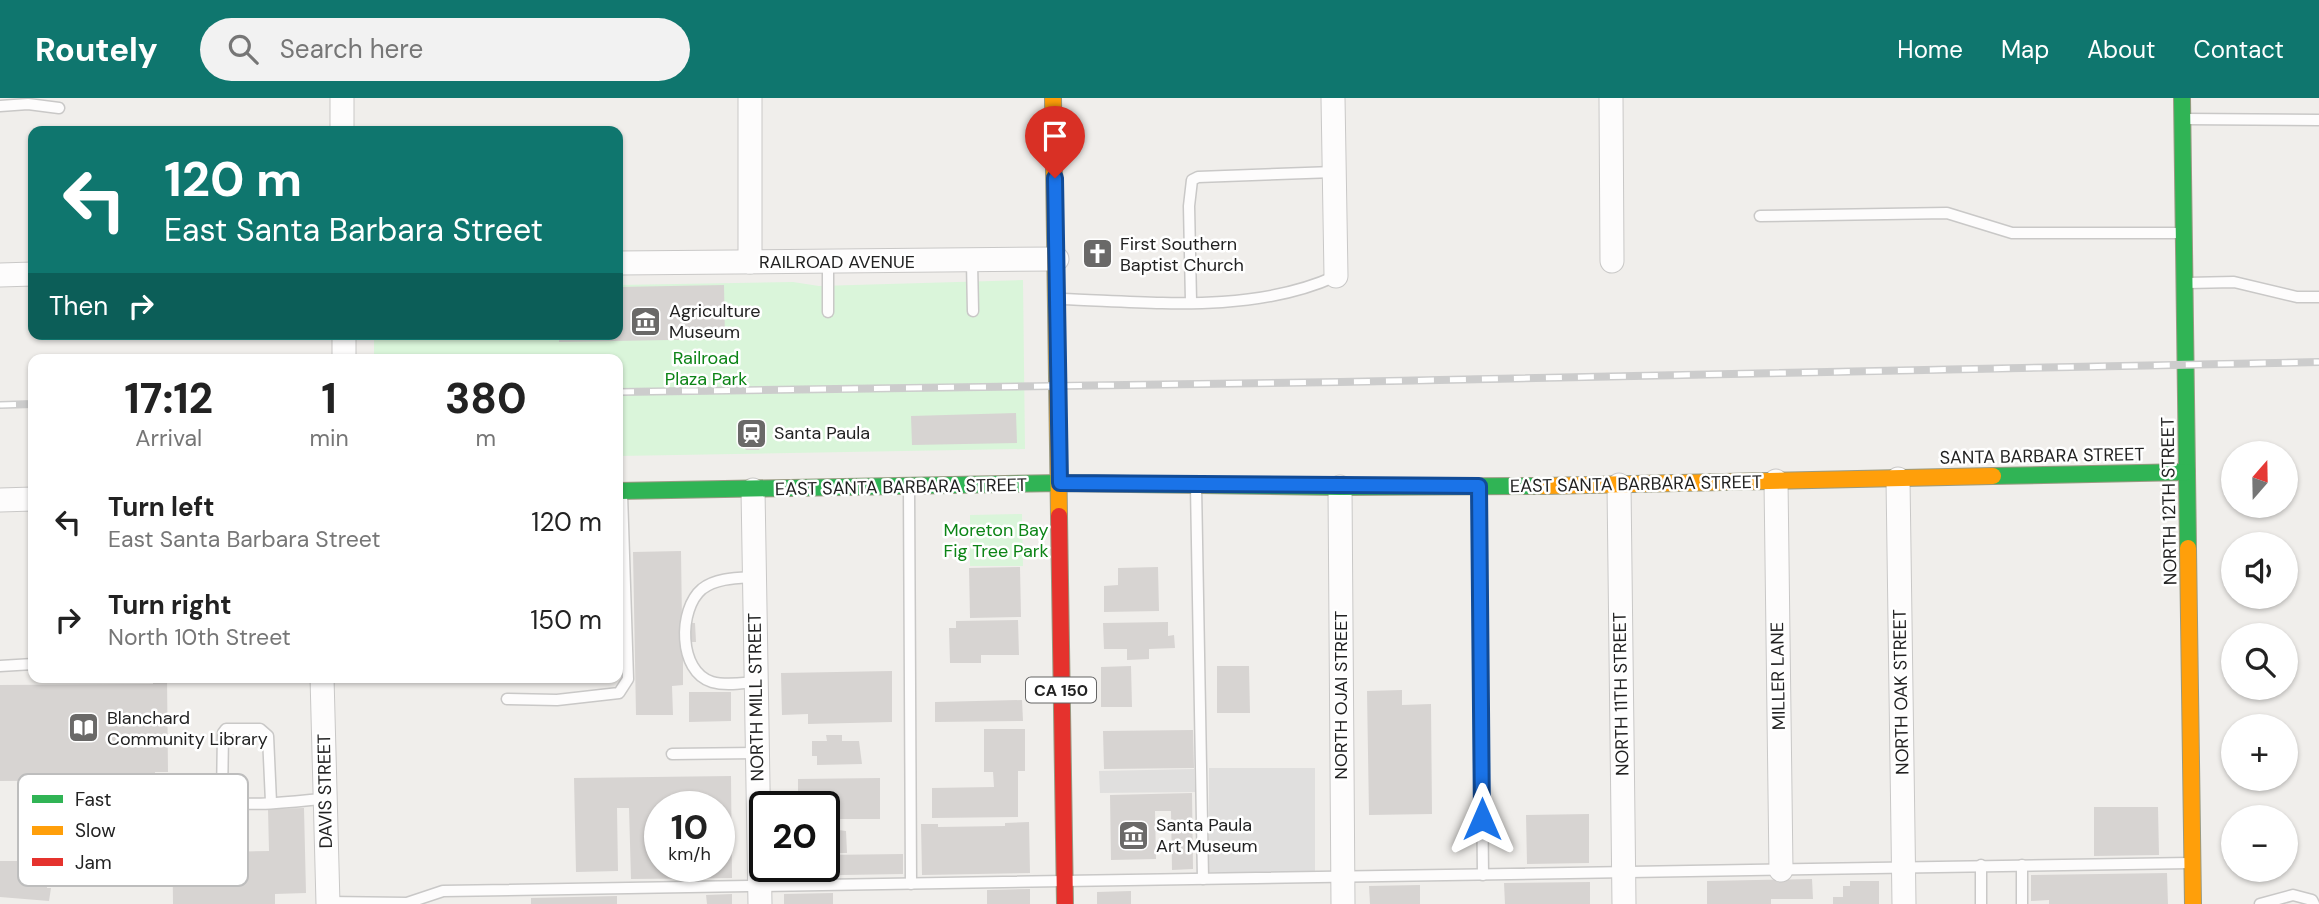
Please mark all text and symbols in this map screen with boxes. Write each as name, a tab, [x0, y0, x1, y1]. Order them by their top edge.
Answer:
search box	[200, 18, 690, 81]
text: Routely	[35, 28, 158, 71]
icon: search	[224, 30, 262, 68]
text: Search here	[280, 32, 423, 66]
text: Home	[1897, 34, 1963, 65]
text: Map	[2001, 34, 2049, 65]
text: About	[2087, 34, 2156, 65]
text: Contact	[2194, 34, 2284, 65]
pin	[1025, 106, 1085, 178]
icon: arrive	[1036, 117, 1074, 155]
text: 120 m	[164, 147, 302, 211]
icon: left	[49, 154, 140, 245]
text: East Santa Barbara Street	[164, 209, 543, 251]
place label: First Southern Baptist Church	[1120, 232, 1244, 277]
church icon: First Southern Baptist Church	[1080, 237, 1114, 271]
street label: RAILROAD AVENUE	[759, 250, 915, 274]
icon: right	[122, 287, 160, 325]
text: Then	[49, 289, 108, 323]
place label: Agriculture Museum	[669, 299, 761, 344]
museum icon: Agriculture Museum	[629, 304, 663, 338]
park label: Railroad Plaza Park	[665, 346, 747, 391]
text: 17:12	[124, 371, 213, 426]
text: 1	[321, 371, 337, 426]
text: 380	[445, 371, 527, 426]
station icon: Santa Paula	[734, 416, 768, 450]
street label: NORTH 12TH STREET	[2156, 417, 2182, 585]
place label: Santa Paula	[774, 421, 870, 445]
text: Arrival	[135, 423, 202, 453]
text: min	[309, 423, 349, 453]
text: m	[476, 423, 496, 453]
north arrow	[2221, 441, 2298, 518]
map controls	[2221, 441, 2298, 882]
street label: SANTA BARBARA STREET	[1939, 442, 2145, 470]
street label: EAST SANTA BARBARA STREET	[1510, 470, 1762, 498]
street label: EAST SANTA BARBARA STREET	[775, 473, 1027, 501]
text: Turn left	[108, 490, 215, 524]
icon: left	[49, 503, 87, 541]
text: 120 m	[531, 505, 602, 539]
park label: Moreton Bay Fig Tree Park	[943, 518, 1049, 563]
text: East Santa Barbara Street	[108, 524, 381, 554]
button: sound	[2221, 532, 2298, 609]
text: Turn right	[108, 588, 232, 622]
icon: right	[49, 601, 87, 639]
text: 150 m	[530, 603, 602, 637]
street label: NORTH OAK STREET	[1888, 609, 1914, 775]
street label: NORTH OJAI STREET	[1329, 611, 1353, 779]
street label: NORTH MILL STREET	[743, 612, 769, 782]
street label: NORTH 11TH STREET	[1608, 612, 1634, 776]
text: North 10th Street	[108, 622, 291, 652]
street label: MILLER LANE	[1765, 622, 1791, 730]
button: search	[2221, 623, 2298, 700]
road number: CA 150	[1026, 678, 1096, 702]
place label: Blanchard Community Library	[107, 706, 268, 751]
library icon: Blanchard Community Library	[67, 711, 101, 745]
button: +	[2221, 714, 2298, 791]
street label: DAVIS STREET	[312, 734, 338, 848]
legend	[18, 774, 248, 886]
position arrow	[1445, 782, 1519, 856]
text: Fast	[75, 787, 111, 812]
speed limit sign: 20	[749, 791, 840, 882]
text: 10	[671, 804, 708, 850]
button: −	[2221, 805, 2298, 882]
place label: Santa Paula Art Museum	[1156, 813, 1258, 858]
text: Slow	[75, 818, 116, 843]
museum icon: Santa Paula Art Museum	[1116, 818, 1150, 852]
text: km/h	[668, 842, 711, 866]
text: Jam	[75, 850, 112, 875]

